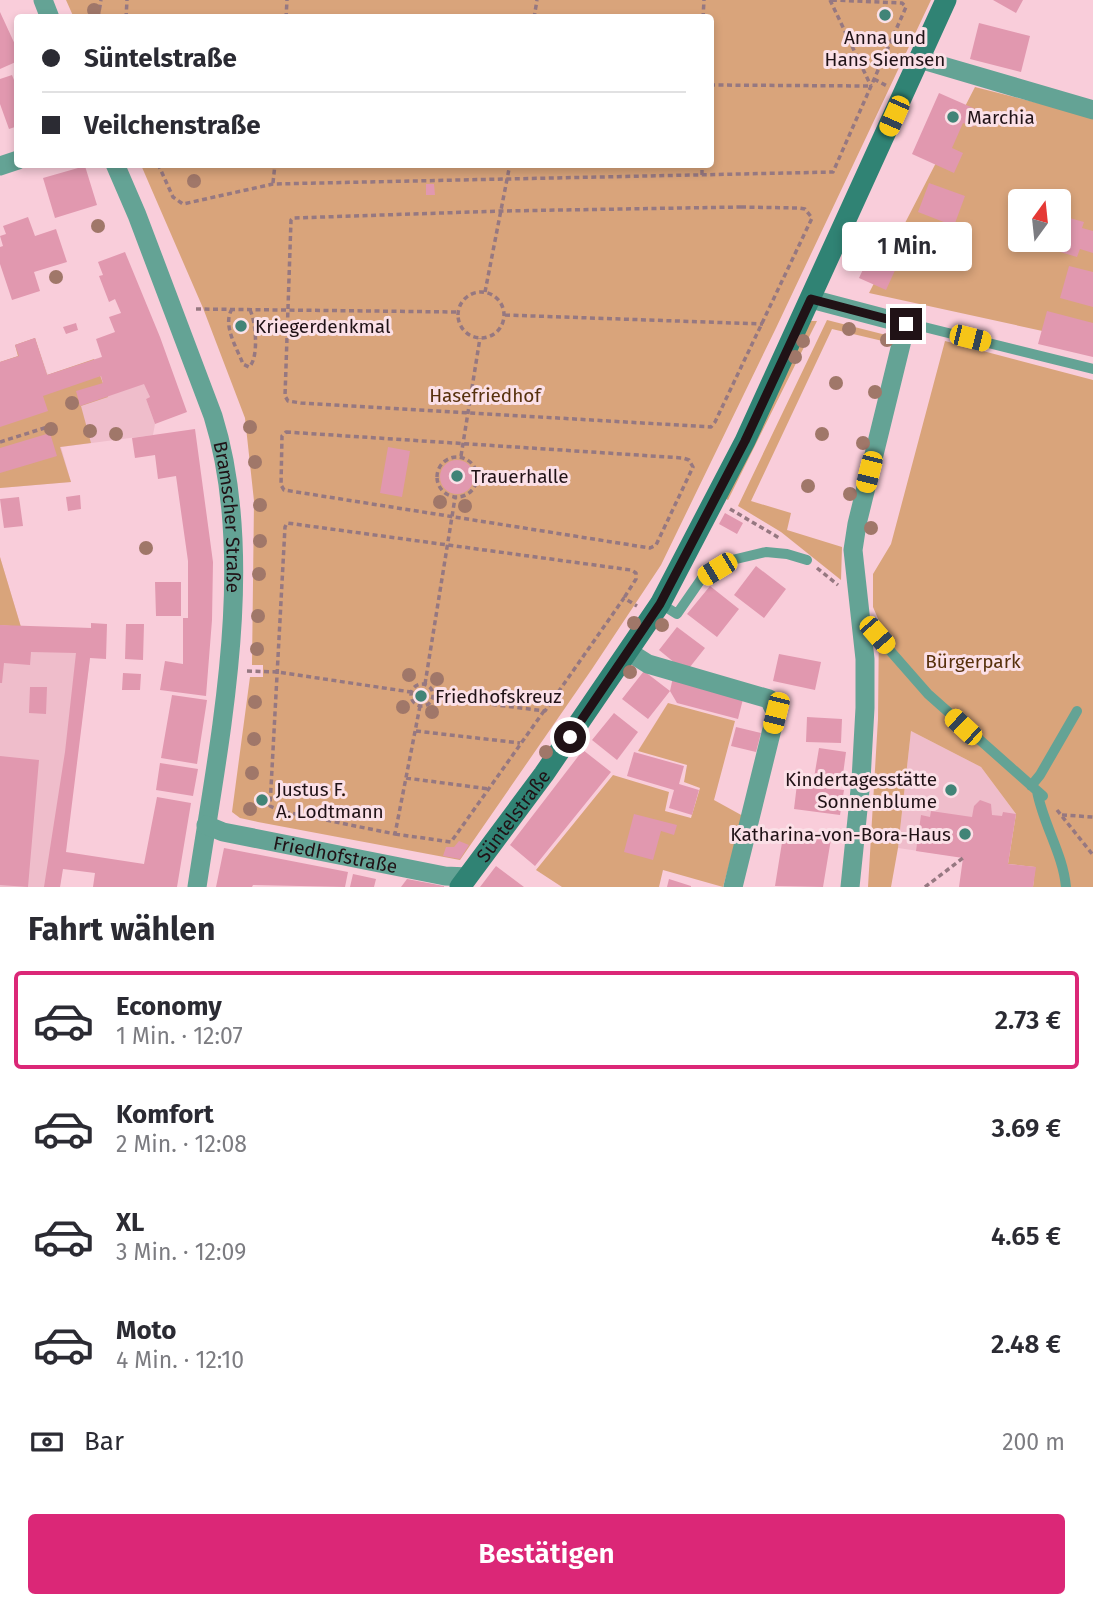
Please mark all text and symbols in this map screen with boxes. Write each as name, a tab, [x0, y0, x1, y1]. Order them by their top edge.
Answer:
marker: Anna und Hans Siemsen	[877, 7, 893, 23]
place label: Anna und Hans Siemsen	[824, 26, 946, 71]
text: Süntelstraße	[84, 43, 237, 74]
car	[876, 93, 913, 139]
place label: Marchia	[967, 106, 1035, 129]
marker: Marchia	[945, 109, 961, 125]
text: Veilchenstraße	[84, 110, 261, 141]
north arrow	[1008, 189, 1071, 252]
map controls	[1008, 189, 1071, 252]
callout: 1 Min.	[841, 222, 971, 272]
text: 1 Min.	[877, 232, 937, 260]
route end	[890, 308, 922, 340]
place label: Kriegerdenkmal	[255, 315, 391, 338]
marker: Kriegerdenkmal	[233, 318, 249, 334]
car	[948, 323, 993, 353]
park label: Hasefriedhof	[429, 384, 542, 407]
street label: Bramscher Straße	[209, 439, 245, 593]
car	[854, 449, 885, 495]
place label: Trauerhalle	[471, 465, 569, 488]
marker: Trauerhalle	[449, 468, 465, 484]
car	[694, 549, 741, 589]
car	[856, 612, 899, 658]
park label: Bürgerpark	[925, 650, 1021, 673]
place label: Friedhofskreuz	[435, 685, 562, 708]
marker: Friedhofskreuz	[413, 688, 429, 704]
car	[761, 690, 792, 736]
car	[941, 705, 986, 749]
route start	[554, 721, 586, 753]
street label: Süntelstraße	[471, 765, 555, 866]
place label: Kindertagesstätte Sonnenblume	[785, 768, 937, 813]
place label: Justus F. A. Lodtmann	[276, 778, 384, 823]
marker: Kindertagesstätte Sonnenblume	[943, 782, 959, 798]
marker: Justus F. A. Lodtmann	[254, 792, 270, 808]
place label: Katharina-von-Bora-Haus	[730, 823, 951, 846]
marker: Katharina-von-Bora-Haus	[957, 826, 973, 842]
street label: Friedhofstraße	[271, 831, 399, 878]
text: Fahrt wählen	[28, 910, 215, 948]
icon: car	[32, 989, 95, 1052]
text: Economy	[116, 991, 222, 1022]
text: 2.73 €	[995, 1005, 1061, 1036]
text: 1 Min. · 12:07	[116, 1022, 243, 1050]
icon: car	[32, 1097, 95, 1160]
text: Komfort	[116, 1099, 214, 1130]
text: 3.69 €	[992, 1113, 1061, 1144]
text: 2 Min. · 12:08	[116, 1130, 247, 1158]
icon: car	[32, 1205, 95, 1268]
text: XL	[116, 1207, 144, 1238]
text: 4.65 €	[991, 1221, 1061, 1252]
text: 3 Min. · 12:09	[116, 1238, 246, 1266]
icon: car	[32, 1313, 95, 1376]
text: Moto	[116, 1315, 176, 1346]
text: 2.48 €	[991, 1329, 1061, 1360]
text: 4 Min. · 12:10	[116, 1346, 244, 1374]
icon: cash	[28, 1423, 66, 1461]
text: Bar	[84, 1426, 124, 1457]
text: 200 m	[1002, 1428, 1065, 1456]
button: Bestätigen	[28, 1514, 1065, 1594]

